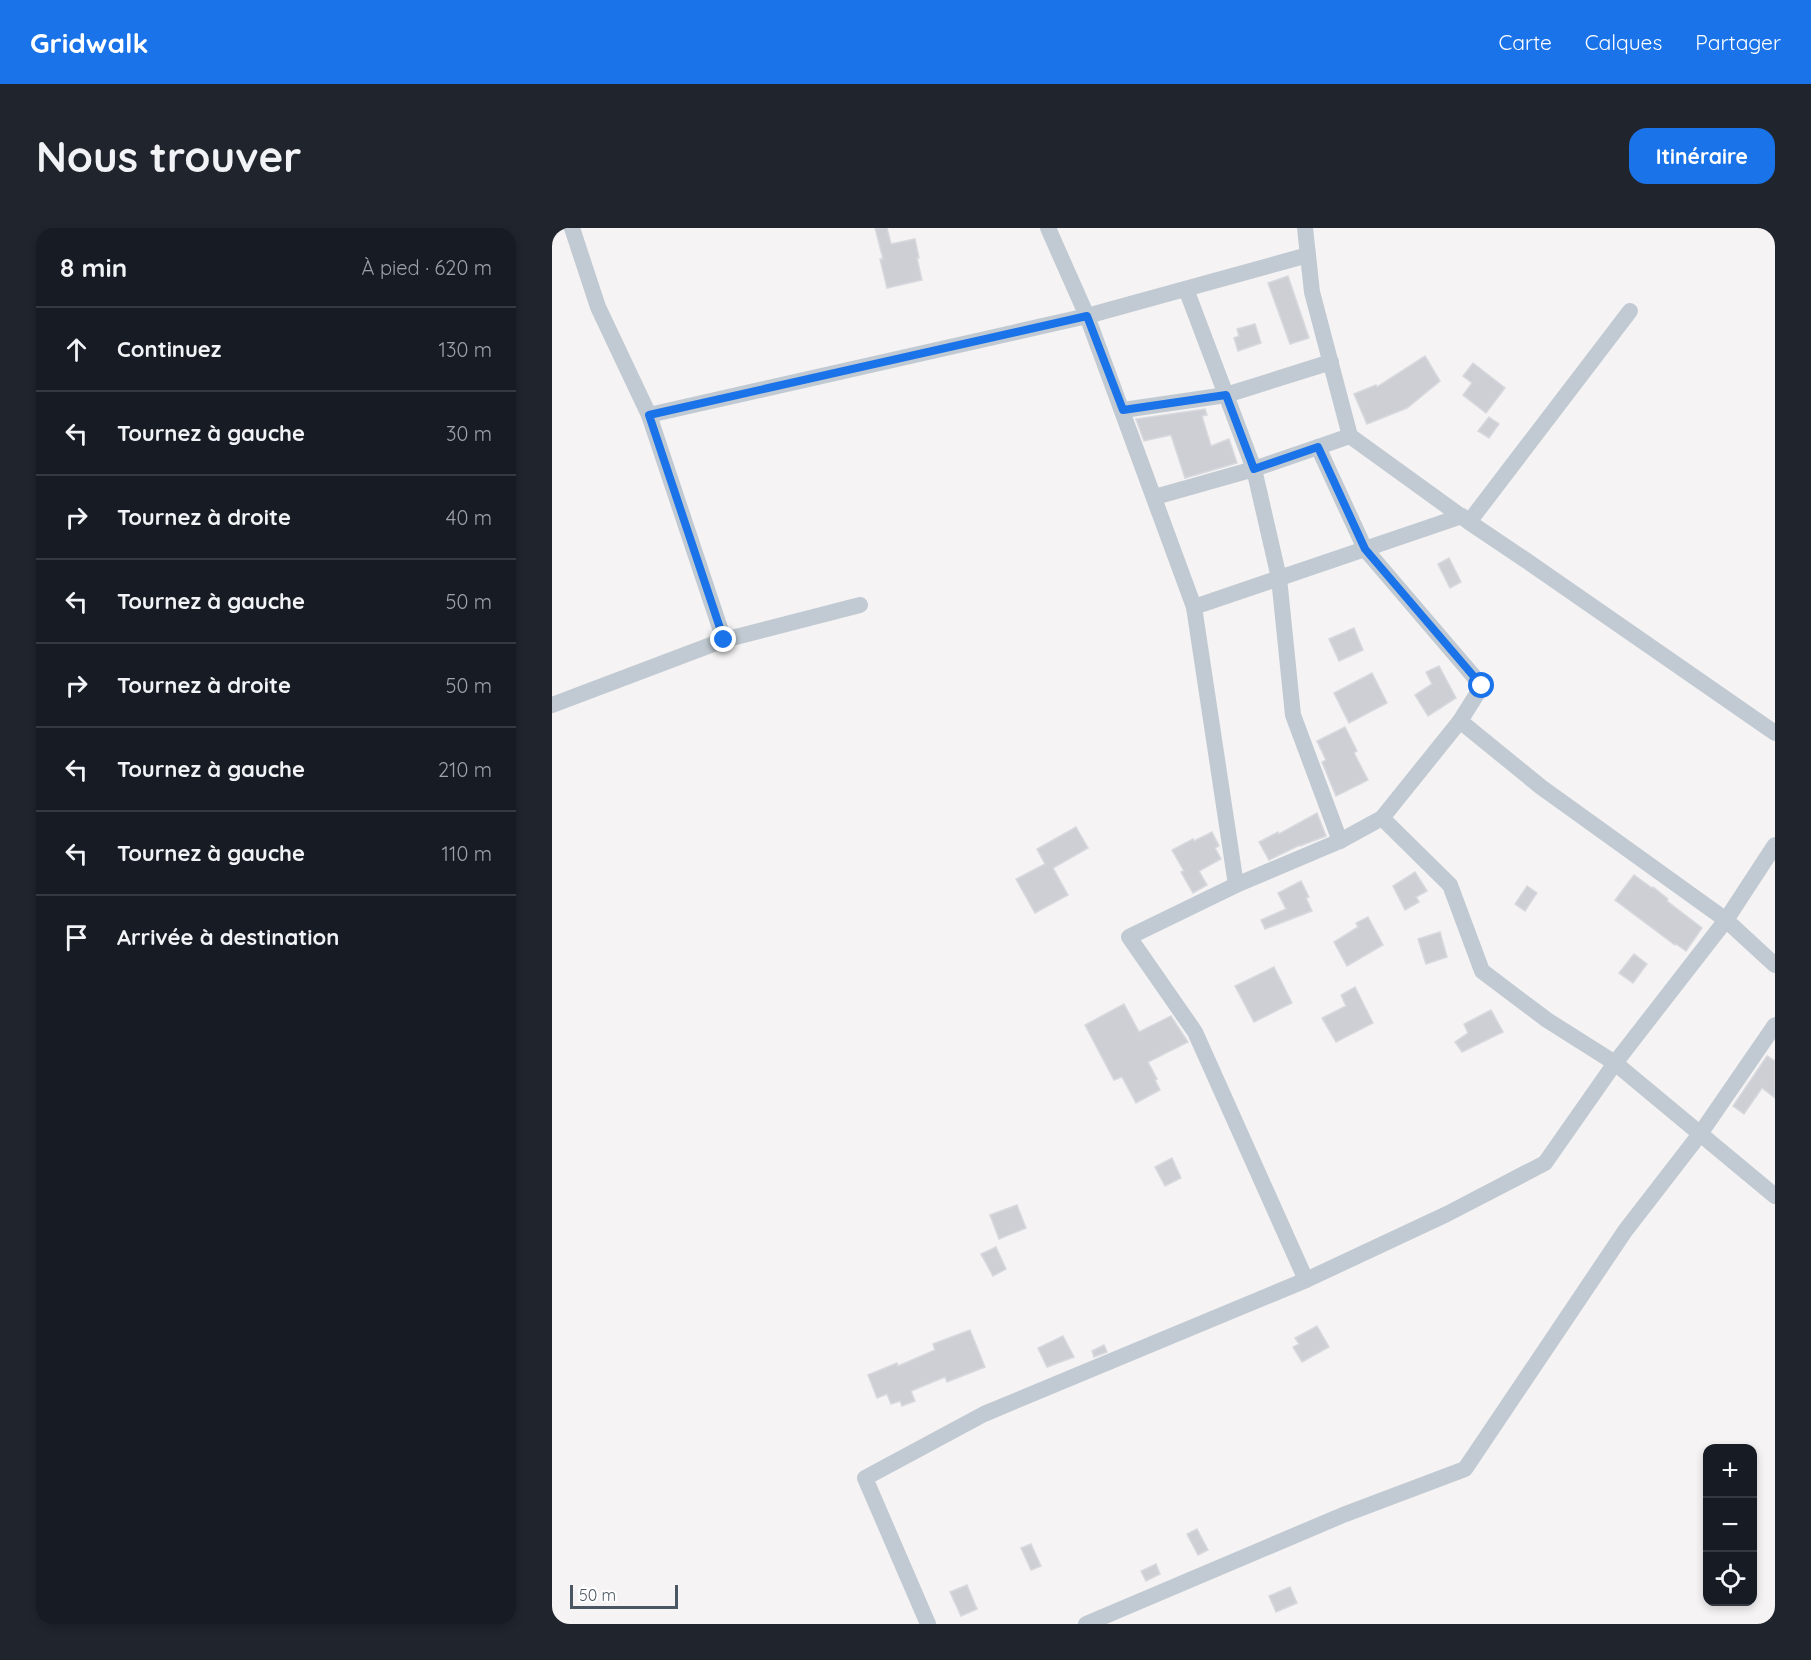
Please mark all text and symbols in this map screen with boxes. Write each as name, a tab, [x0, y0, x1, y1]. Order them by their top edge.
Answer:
text: Gridwalk	[30, 25, 149, 60]
text: Carte	[1498, 29, 1552, 55]
text: Calques	[1585, 29, 1662, 55]
text: Partager	[1695, 29, 1781, 55]
button: Itinéraire	[1629, 128, 1775, 184]
text: Nous trouver	[36, 130, 301, 183]
text: 8 min	[60, 251, 127, 284]
text: À pied · 620 m	[362, 255, 492, 280]
icon: ahead	[60, 333, 93, 366]
text: Continuez	[117, 335, 221, 363]
text: 130 m	[439, 337, 492, 362]
icon: left	[60, 417, 93, 450]
text: Tournez à gauche	[117, 419, 305, 447]
text: 30 m	[446, 421, 492, 446]
icon: right	[60, 501, 93, 534]
text: Tournez à droite	[117, 503, 291, 531]
text: 40 m	[446, 505, 492, 530]
icon: left	[60, 585, 93, 618]
text: Tournez à gauche	[117, 587, 305, 615]
text: 50 m	[446, 589, 492, 614]
route end	[710, 626, 736, 652]
icon: right	[60, 669, 93, 702]
text: Tournez à droite	[117, 671, 291, 699]
route start	[1468, 672, 1494, 698]
text: 50 m	[446, 673, 492, 698]
icon: left	[60, 753, 93, 786]
text: Tournez à gauche	[117, 755, 305, 783]
text: 210 m	[438, 757, 492, 782]
icon: left	[60, 837, 93, 870]
text: Tournez à gauche	[117, 839, 305, 867]
text: 110 m	[442, 841, 492, 866]
icon: arrive	[60, 921, 93, 954]
text: Arrivée à destination	[117, 923, 339, 951]
map controls	[1703, 1444, 1757, 1606]
button: +	[1703, 1444, 1757, 1498]
button: −	[1703, 1498, 1757, 1552]
button: locate	[1703, 1552, 1757, 1606]
scale bar	[570, 1582, 678, 1610]
text: 50 m	[579, 1585, 616, 1605]

